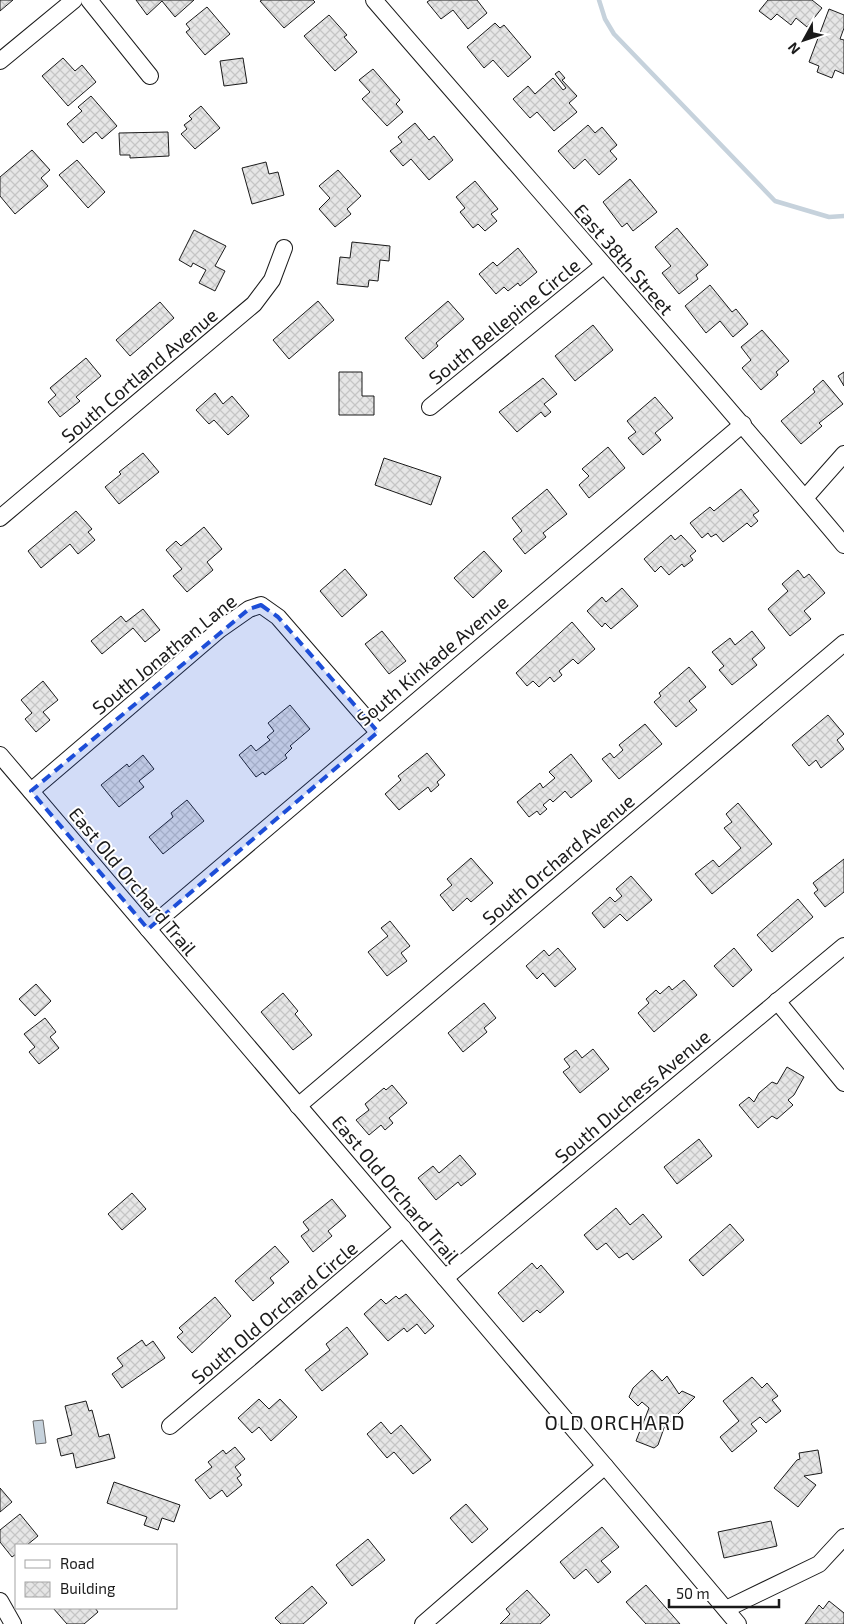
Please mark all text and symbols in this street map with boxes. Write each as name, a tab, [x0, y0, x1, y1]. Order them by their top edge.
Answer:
north arrow	[779, 15, 829, 65]
text: N	[784, 39, 803, 58]
street label: East 38th Street	[570, 199, 678, 319]
street label: South Bellepine Circle	[424, 253, 584, 389]
street label: South Cortland Avenue	[56, 303, 222, 447]
street label: South Jonathan Lane	[87, 589, 241, 719]
street label: South Kinkade Avenue	[352, 590, 512, 730]
street label: South Orchard Avenue	[477, 789, 639, 929]
street label: East Old Orchard Trail	[64, 802, 202, 960]
street label: South Duchess Avenue	[550, 1024, 714, 1168]
street label: East Old Orchard Trail	[327, 1110, 465, 1268]
street label: South Old Orchard Circle	[186, 1236, 362, 1388]
district label: OLD ORCHARD	[545, 1410, 685, 1434]
legend	[15, 1544, 178, 1609]
text: Road	[60, 1554, 95, 1572]
scale bar	[669, 1576, 779, 1608]
text: Building	[60, 1579, 116, 1597]
text: 50 m	[676, 1584, 710, 1602]

